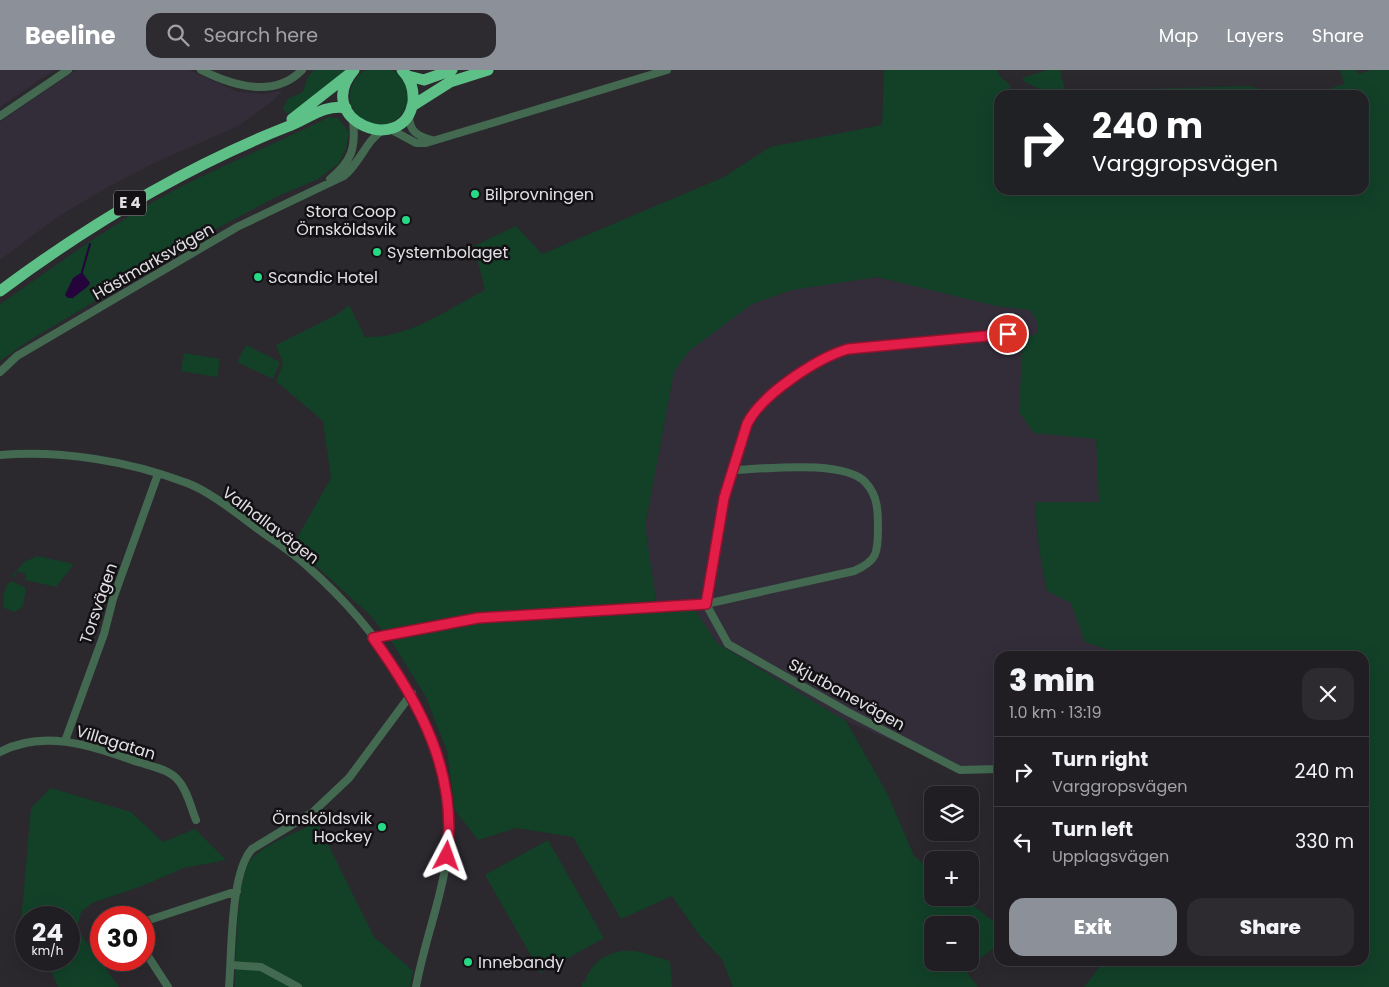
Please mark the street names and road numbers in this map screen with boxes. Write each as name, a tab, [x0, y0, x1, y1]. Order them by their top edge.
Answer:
road number: E 4	[114, 190, 146, 216]
street label: Hästmarksvägen	[88, 217, 218, 306]
street label: Valhallavägen	[217, 481, 324, 570]
street label: Torsvägen	[74, 560, 123, 647]
street label: Skjutbanevägen	[784, 653, 909, 736]
street label: Villagatan	[73, 720, 158, 765]

